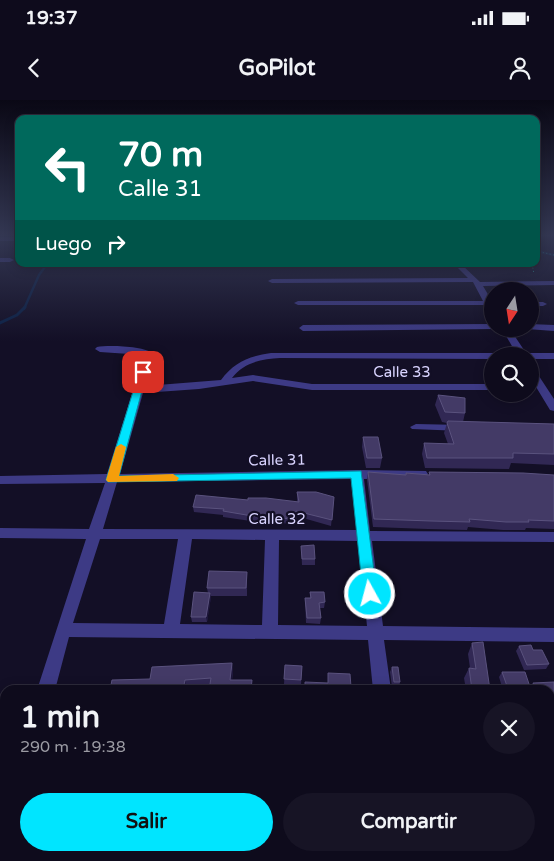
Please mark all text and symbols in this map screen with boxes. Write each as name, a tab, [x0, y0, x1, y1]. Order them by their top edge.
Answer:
text: 19:37	[25, 7, 78, 29]
icon: back	[20, 54, 48, 82]
icon: person	[506, 54, 534, 82]
text: GoPilot	[239, 55, 315, 81]
text: 70 m	[118, 134, 203, 176]
icon: left	[35, 135, 100, 200]
text: Calle 31	[118, 176, 202, 202]
icon: right	[102, 230, 130, 258]
text: Luego	[35, 233, 92, 255]
north arrow	[484, 282, 539, 338]
map controls	[484, 282, 539, 402]
button: search	[484, 347, 539, 402]
pin	[122, 351, 164, 393]
icon: arrive	[129, 358, 157, 386]
street label: Calle 33	[373, 363, 431, 381]
street label: Calle 31	[248, 450, 306, 470]
street label: Calle 32	[248, 510, 306, 528]
position arrow	[343, 567, 395, 619]
text: 1 min	[20, 699, 100, 736]
button: close	[483, 702, 535, 754]
text: 290 m · 19:38	[20, 737, 126, 757]
button: Salir	[20, 793, 273, 851]
button: Compartir	[283, 793, 535, 851]

